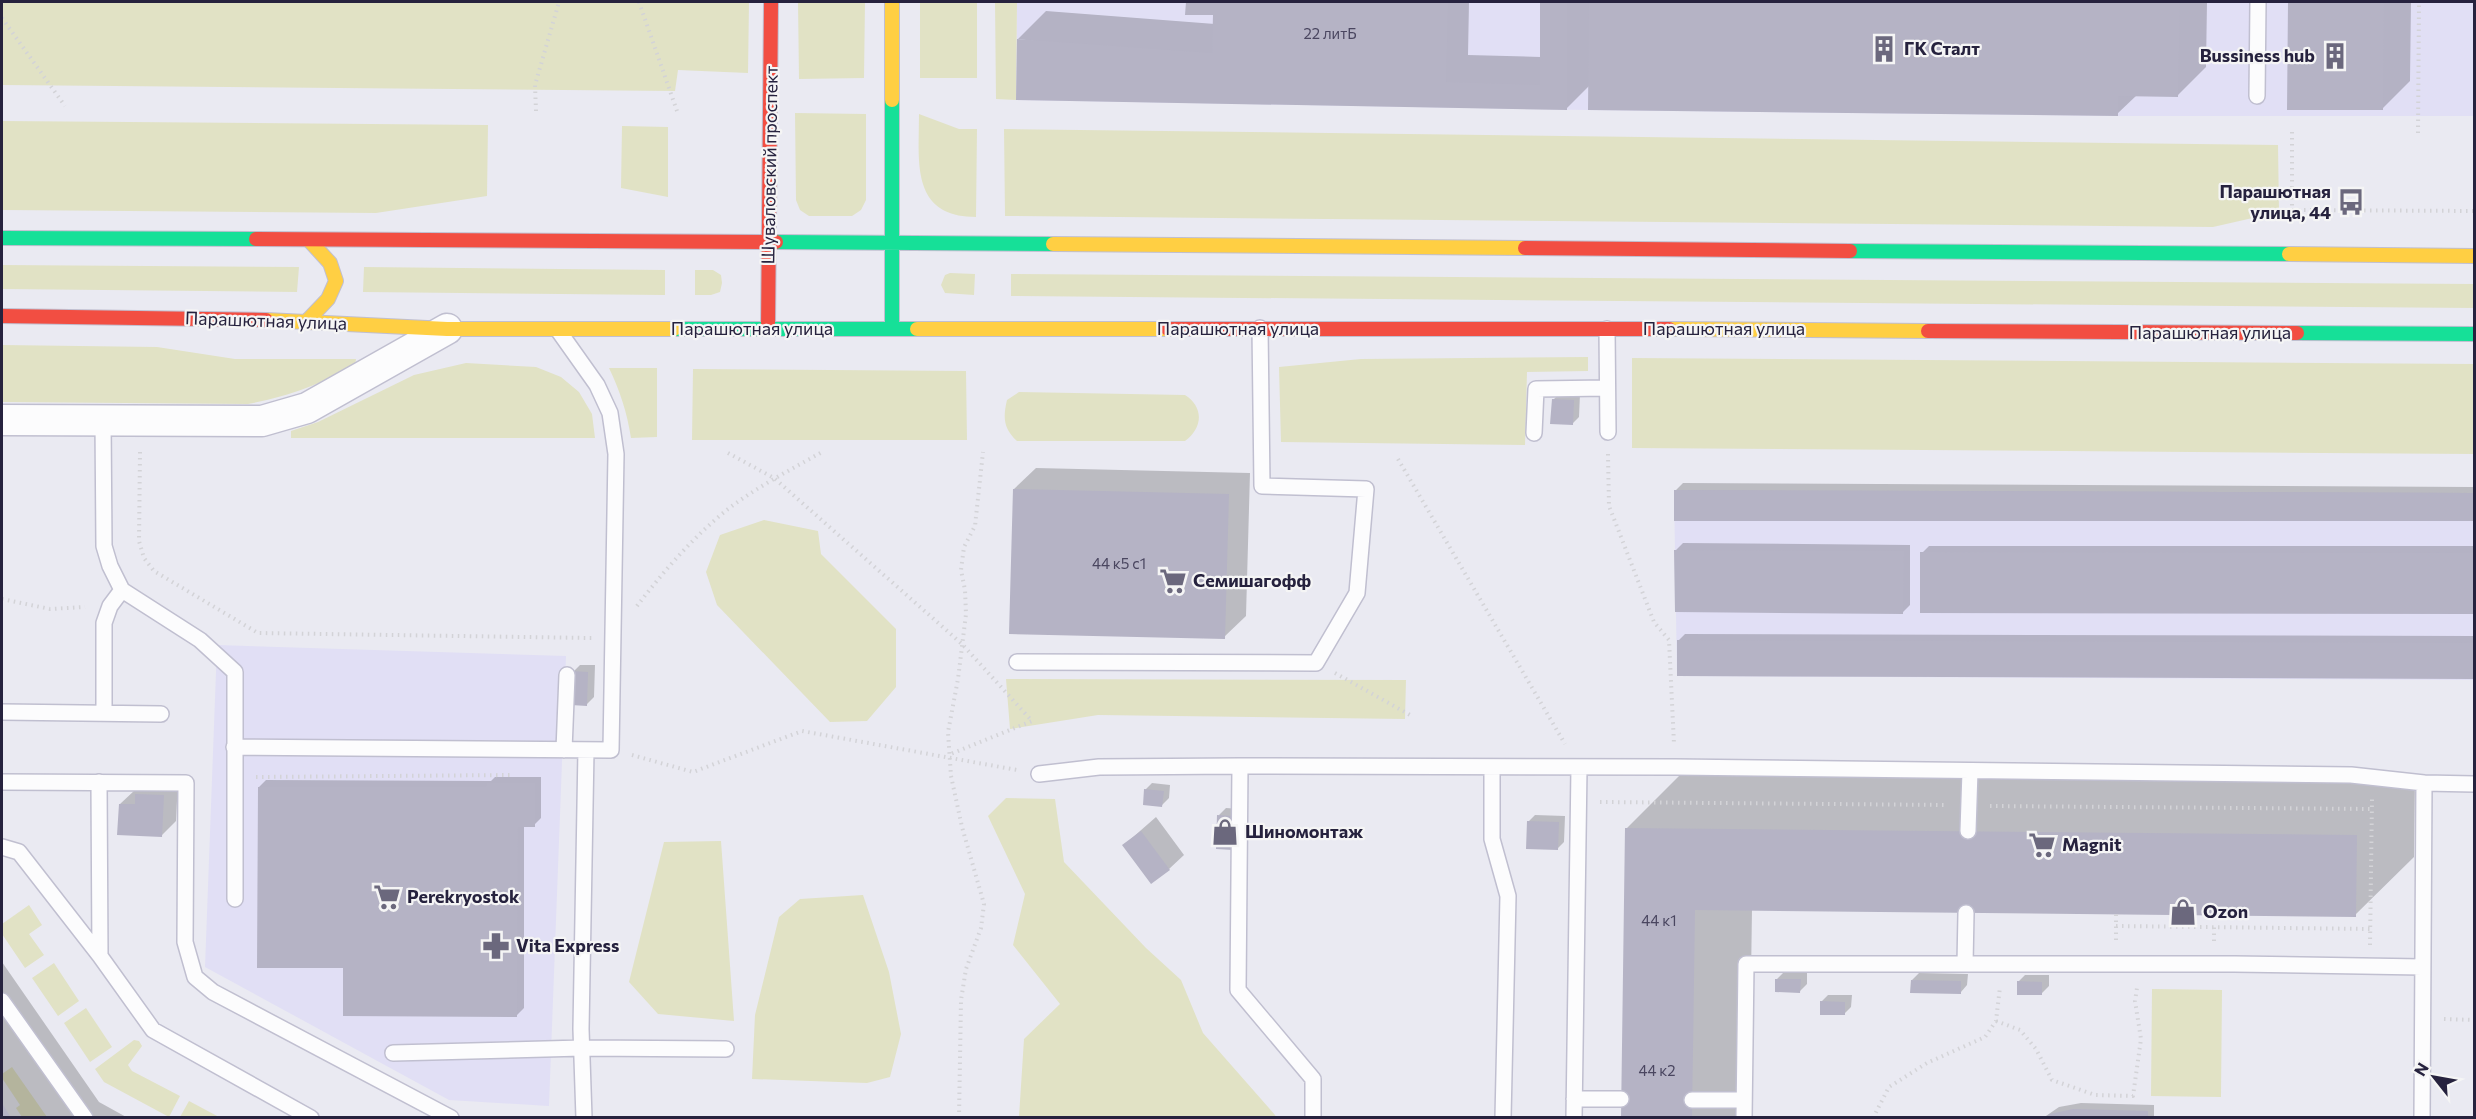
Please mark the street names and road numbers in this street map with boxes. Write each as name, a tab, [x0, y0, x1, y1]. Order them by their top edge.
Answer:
street label: Шуваловский проспект	[756, 65, 782, 264]
street label: Парашютная улица	[185, 306, 348, 334]
street label: Парашютная улица	[671, 317, 833, 339]
street label: Парашютная улица	[1157, 317, 1319, 339]
street label: Парашютная улица	[1643, 317, 1805, 339]
street label: Парашютная улица	[2129, 321, 2291, 343]

